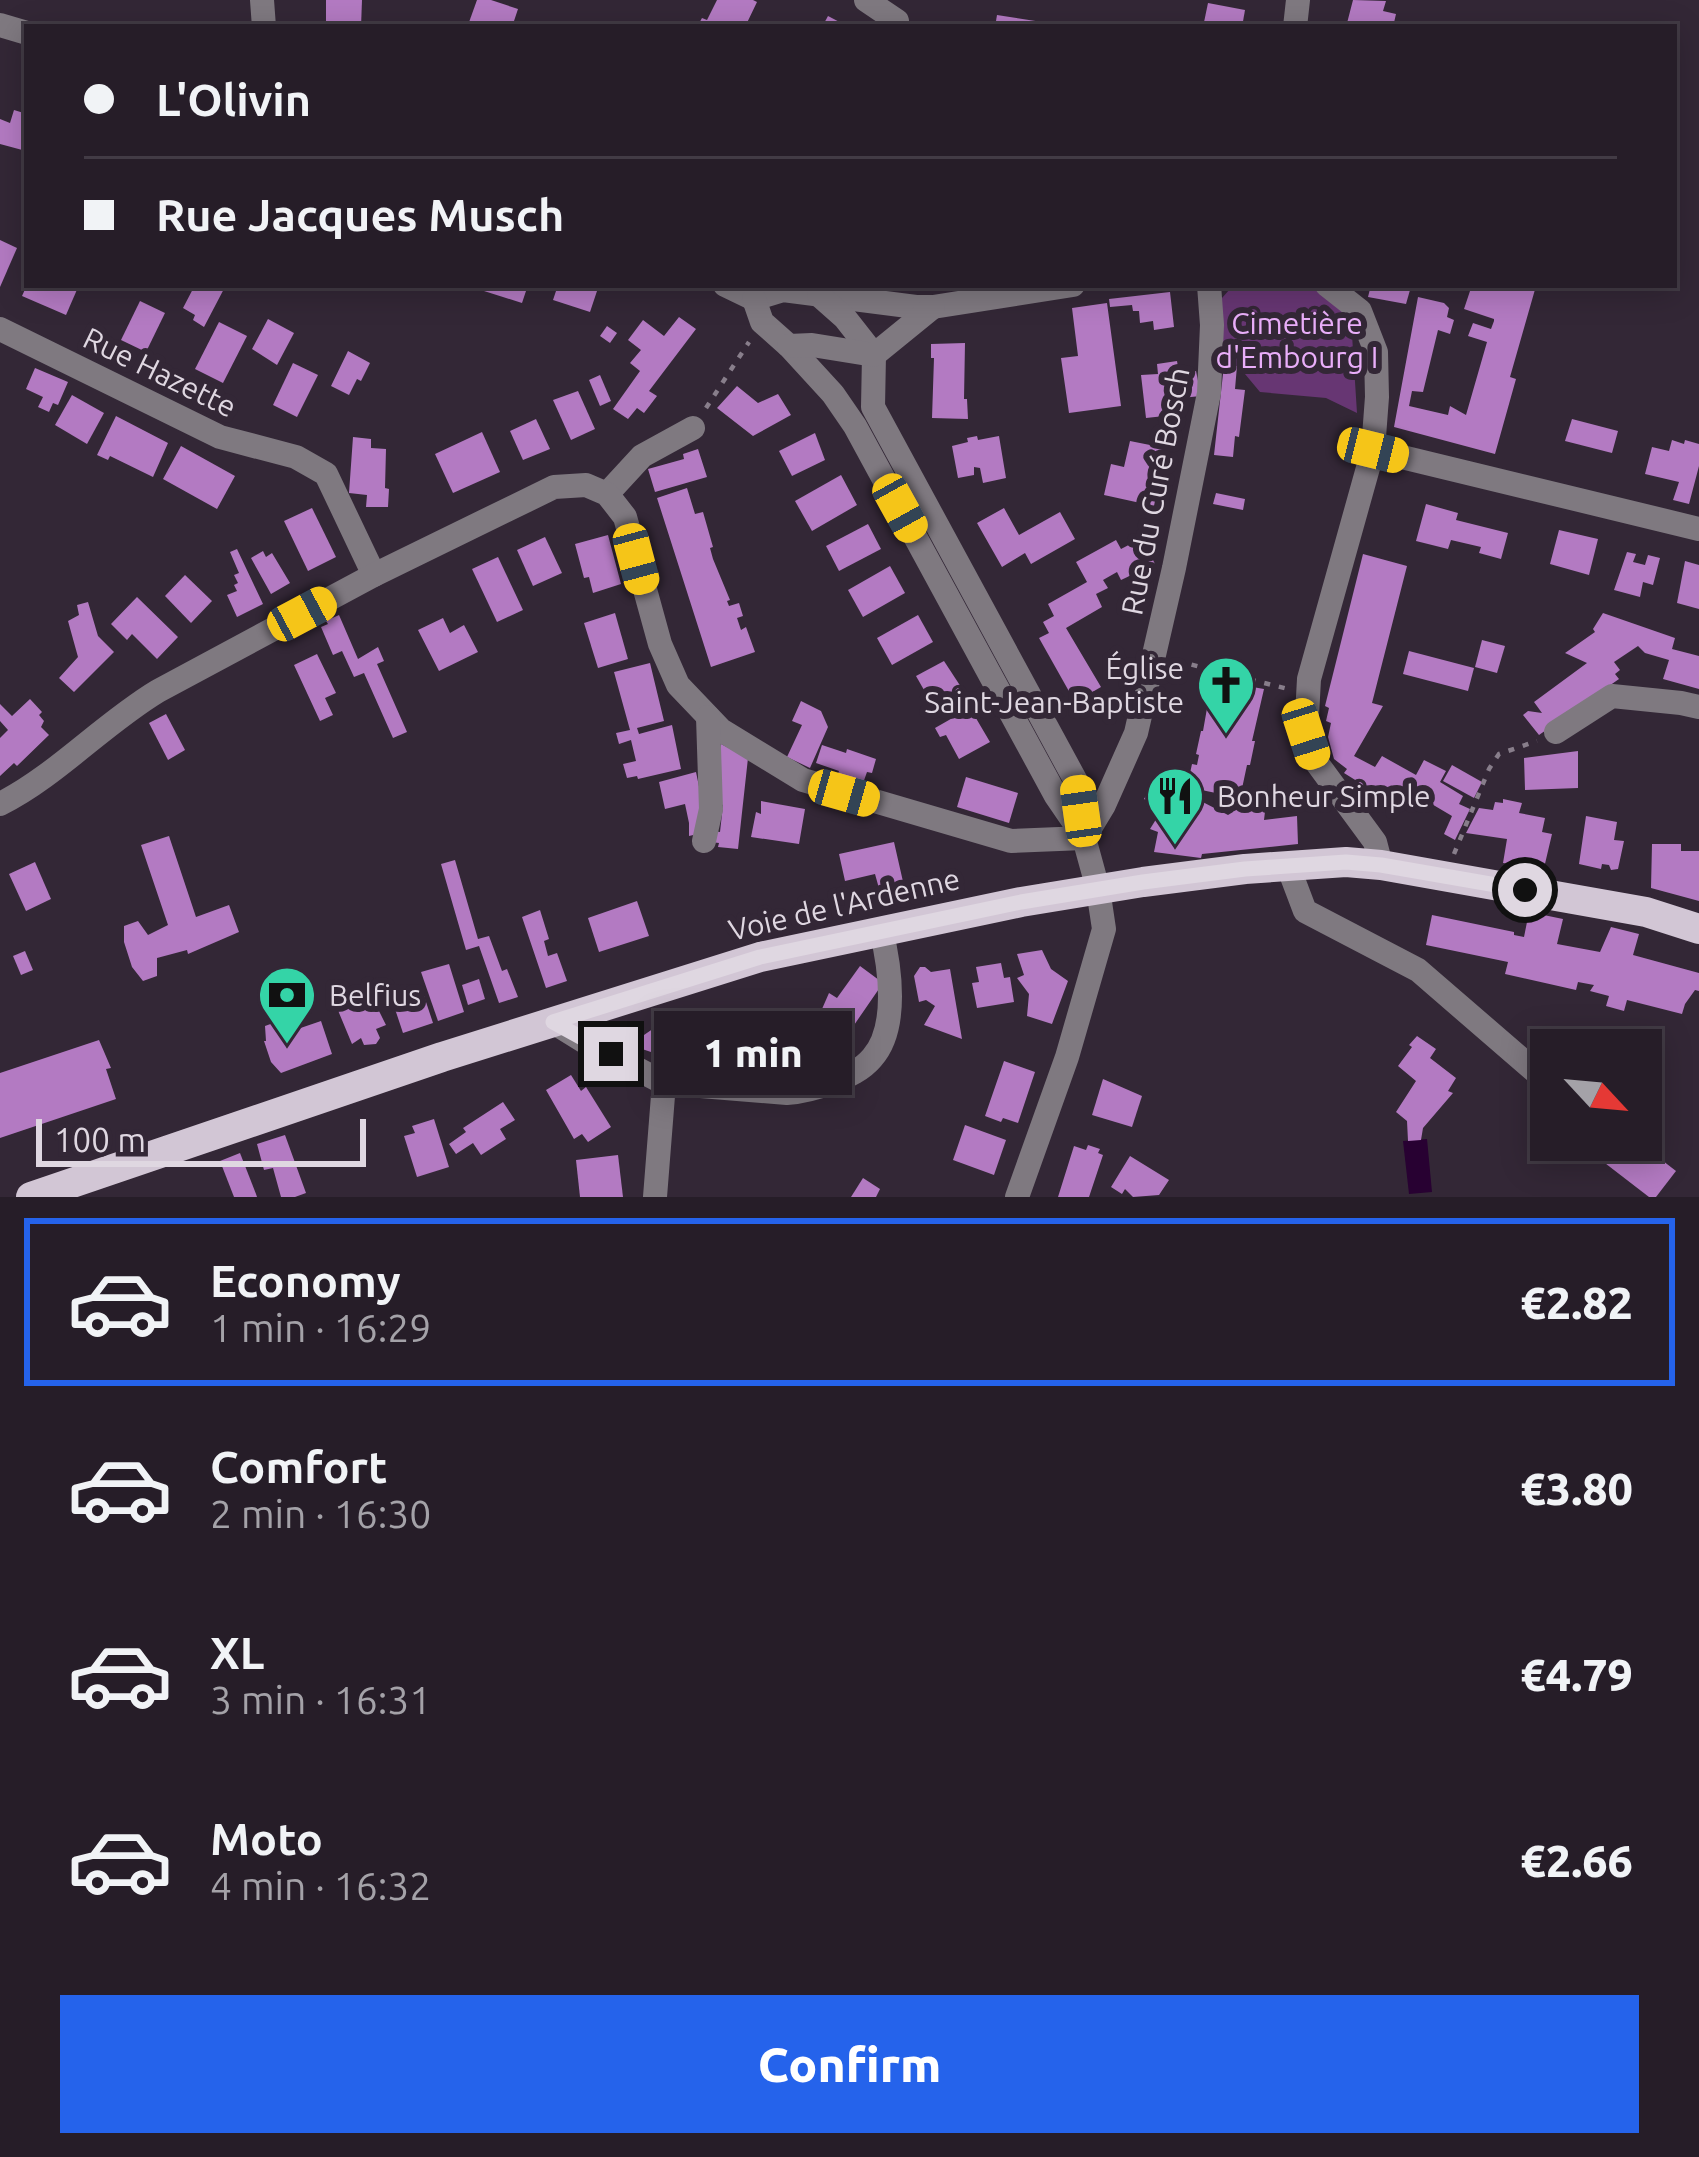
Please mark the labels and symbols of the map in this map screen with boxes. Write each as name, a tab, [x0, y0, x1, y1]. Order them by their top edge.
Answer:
park label: Cimetière d'Embourg I	[1216, 306, 1378, 374]
street label: Rue Hazette	[78, 320, 242, 424]
street label: Rue du Curé Bosch	[1114, 364, 1196, 618]
car	[1334, 424, 1412, 476]
car	[867, 468, 933, 548]
car	[609, 520, 663, 598]
car	[262, 581, 342, 647]
place label: Église Saint-Jean-Baptiste	[924, 650, 1184, 719]
church icon: Église Saint-Jean-Baptiste	[1195, 654, 1257, 736]
car	[1278, 694, 1334, 774]
restaurant icon: Bonheur Simple	[1144, 765, 1206, 847]
car	[804, 766, 884, 820]
car	[1058, 773, 1104, 849]
place label: Bonheur Simple	[1217, 779, 1431, 813]
street label: Voie de l'Ardenne	[725, 861, 963, 947]
route start	[1498, 863, 1552, 917]
bank icon: Belfius	[256, 964, 318, 1046]
place label: Belfius	[329, 978, 421, 1012]
callout: 1 min	[653, 1012, 851, 1096]
route end	[584, 1027, 638, 1081]
north arrow	[1530, 1029, 1662, 1161]
scale bar	[36, 1113, 366, 1166]

